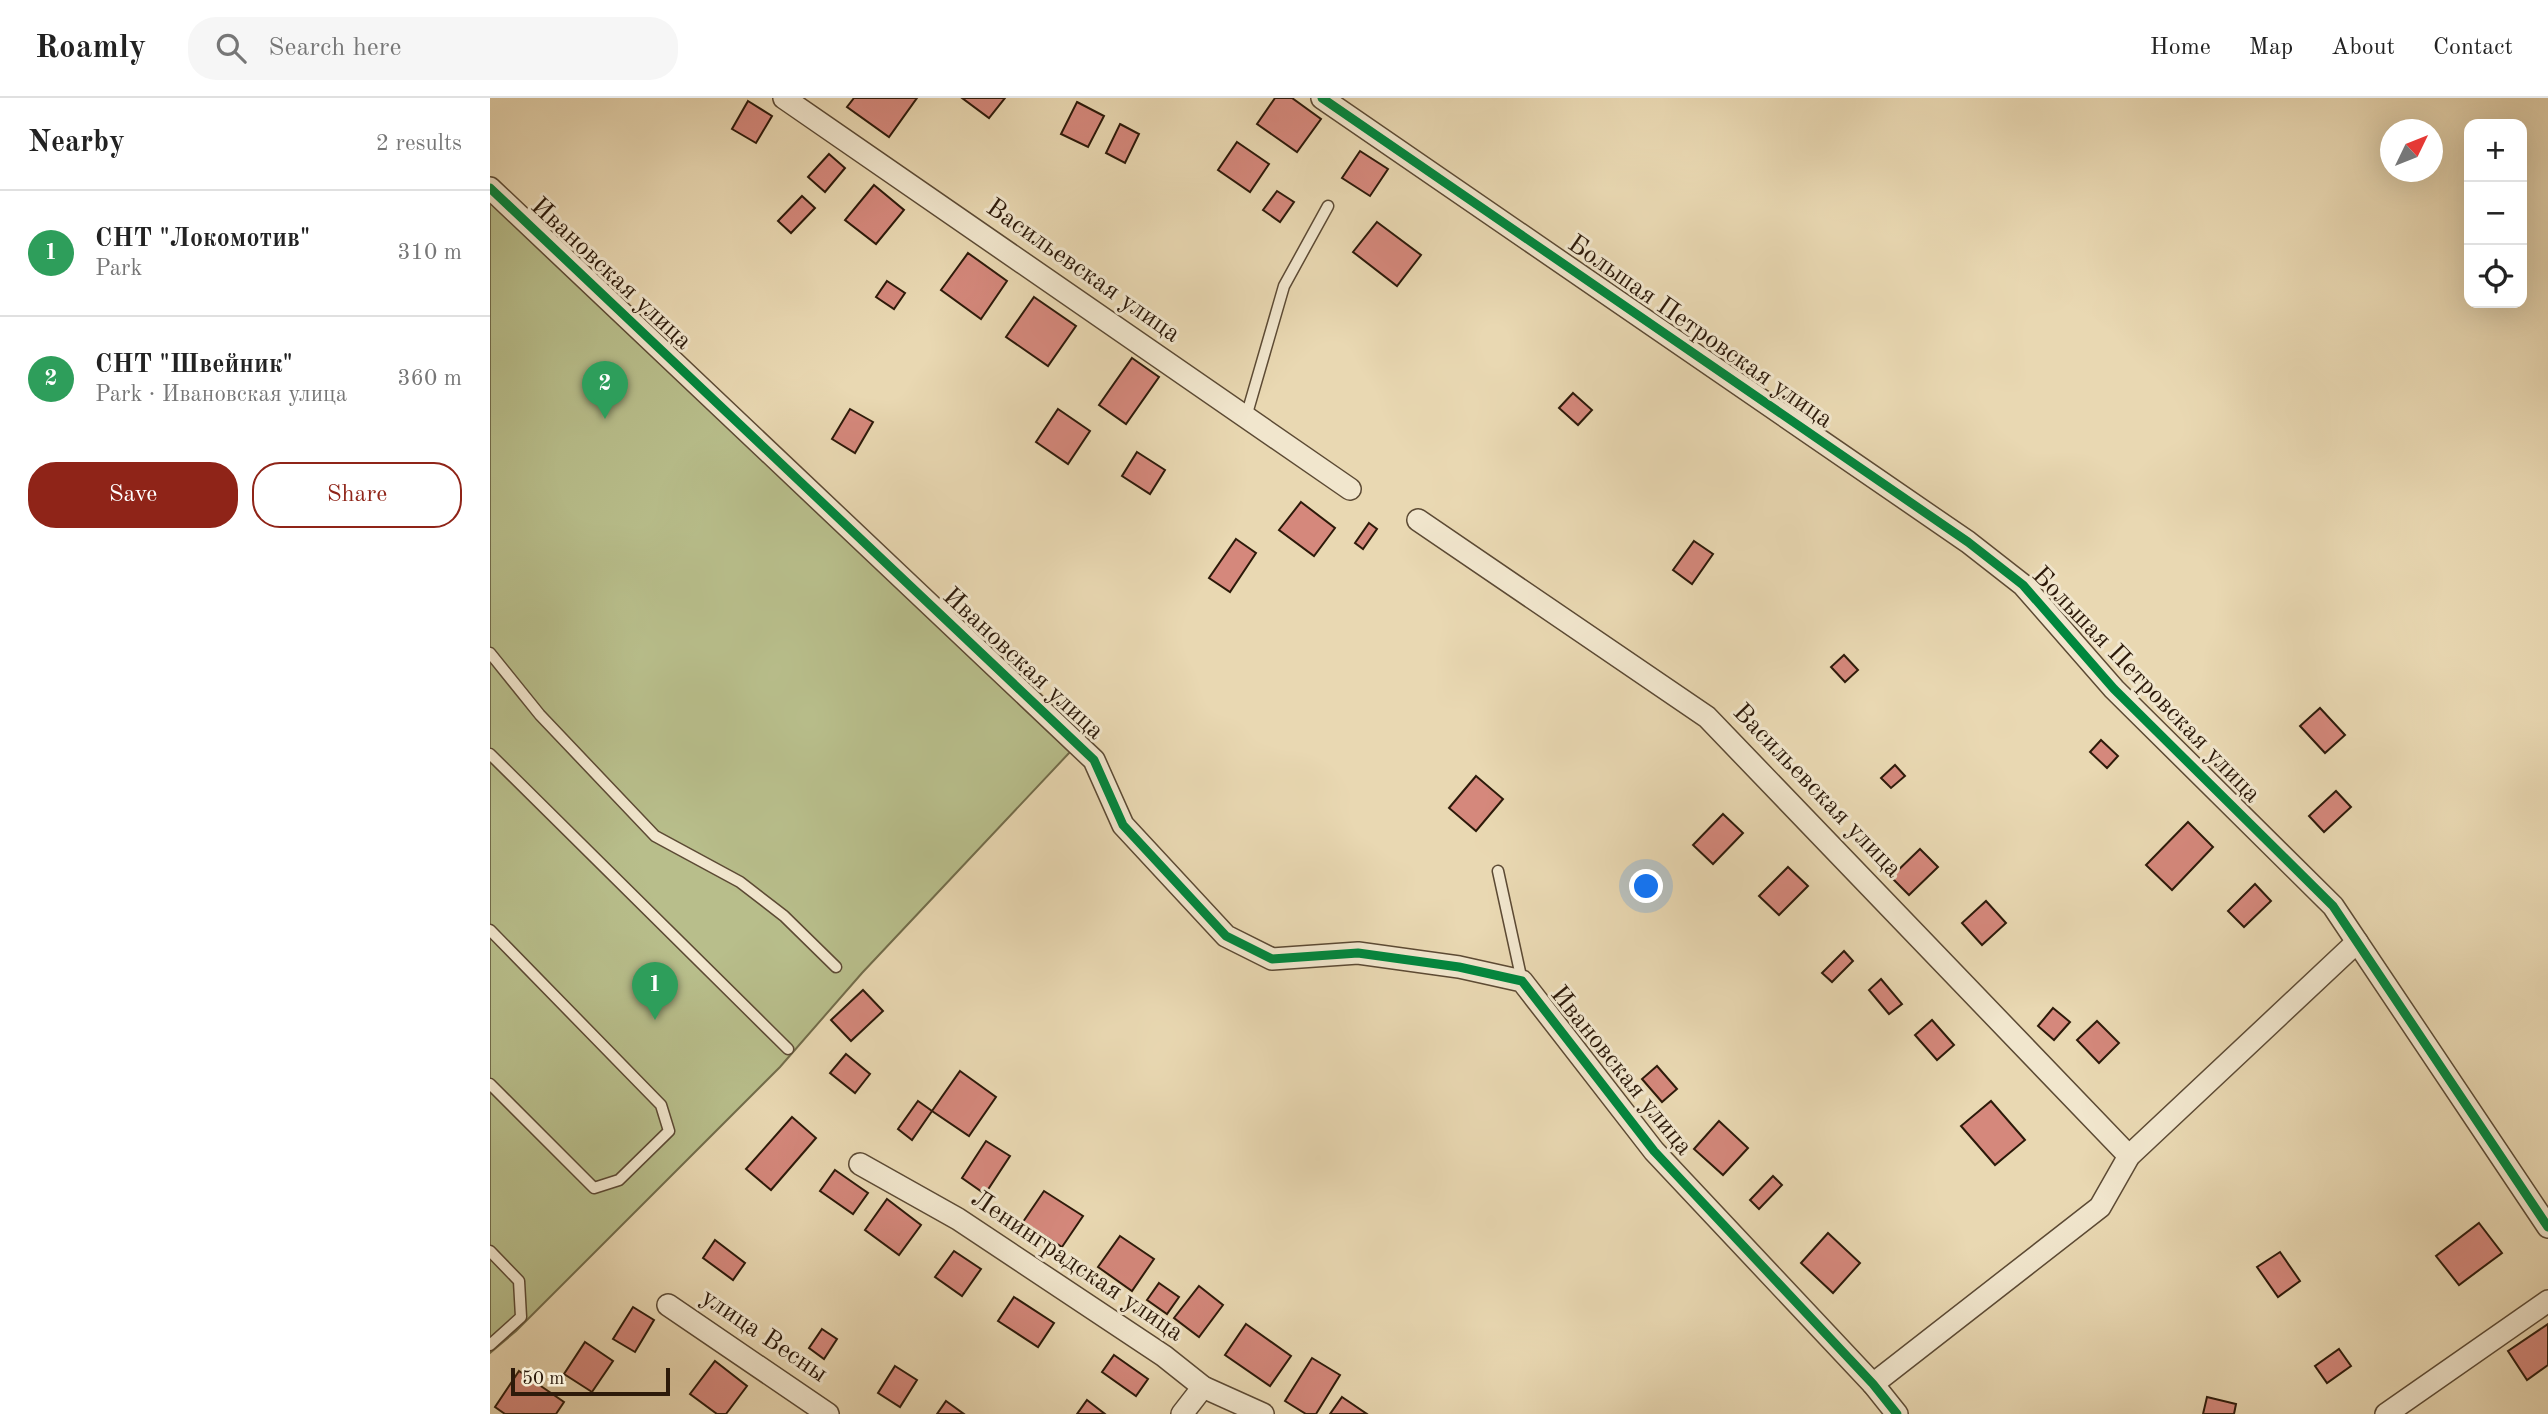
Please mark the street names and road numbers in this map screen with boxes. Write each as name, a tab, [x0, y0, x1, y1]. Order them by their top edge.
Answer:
street label: Ивановская улица	[526, 193, 697, 355]
street label: Васильевская улица	[981, 194, 1185, 348]
street label: Большая Петровская улица	[1563, 231, 1837, 434]
street label: Большая Петровская улица	[2027, 562, 2265, 808]
street label: Ивановская улица	[938, 583, 1109, 745]
street label: Васильевская улица	[1728, 699, 1906, 883]
street label: Ивановская улица	[1545, 981, 1697, 1161]
street label: Ленинградская улица	[966, 1185, 1188, 1347]
street label: улица Весны	[696, 1284, 832, 1388]

